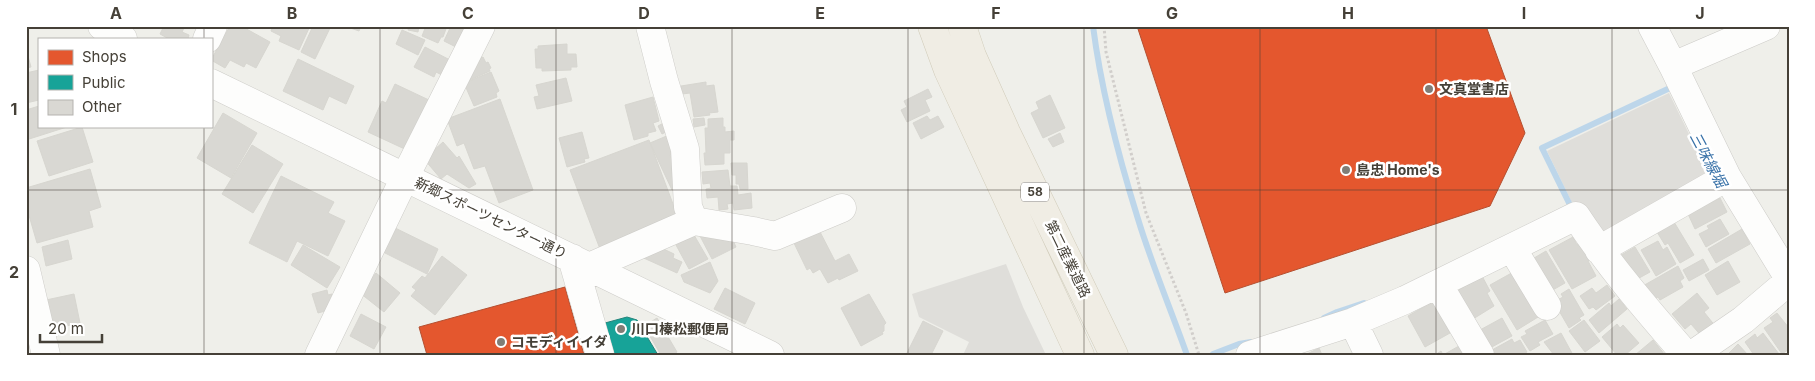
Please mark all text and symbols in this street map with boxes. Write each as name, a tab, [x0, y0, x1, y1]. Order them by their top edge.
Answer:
text: A	[110, 3, 122, 23]
text: B	[287, 3, 297, 23]
text: C	[462, 3, 474, 23]
text: D	[638, 3, 650, 23]
text: E	[815, 3, 825, 23]
text: F	[991, 3, 1001, 23]
text: G	[1166, 3, 1178, 23]
text: H	[1342, 3, 1354, 23]
text: I	[1522, 3, 1526, 23]
text: J	[1695, 3, 1705, 23]
legend	[38, 38, 212, 128]
text: Shops	[82, 47, 127, 66]
text: Public	[82, 73, 125, 92]
place label: 文真堂書店	[1439, 80, 1509, 97]
marker: 文真堂書店	[1423, 83, 1435, 95]
text: Other	[82, 97, 122, 116]
text: 1	[11, 99, 17, 119]
water label: 三味線堀	[1686, 129, 1732, 192]
place label: 島忠 Home's	[1356, 161, 1440, 178]
marker: 島忠 Home's	[1340, 164, 1352, 176]
street label: 新郷スポーツセンター通り	[412, 173, 570, 262]
road number: 58	[1021, 182, 1049, 202]
street label: 第二産業道路	[1042, 217, 1095, 300]
text: 2	[9, 262, 19, 282]
scale bar	[40, 311, 102, 343]
text: 20 m	[48, 319, 84, 338]
place label: 川口榛松郵便局	[631, 320, 729, 337]
marker: 川口榛松郵便局	[615, 323, 627, 335]
place label: コモディイイダ	[511, 333, 607, 350]
marker: コモディイイダ	[495, 336, 507, 348]

